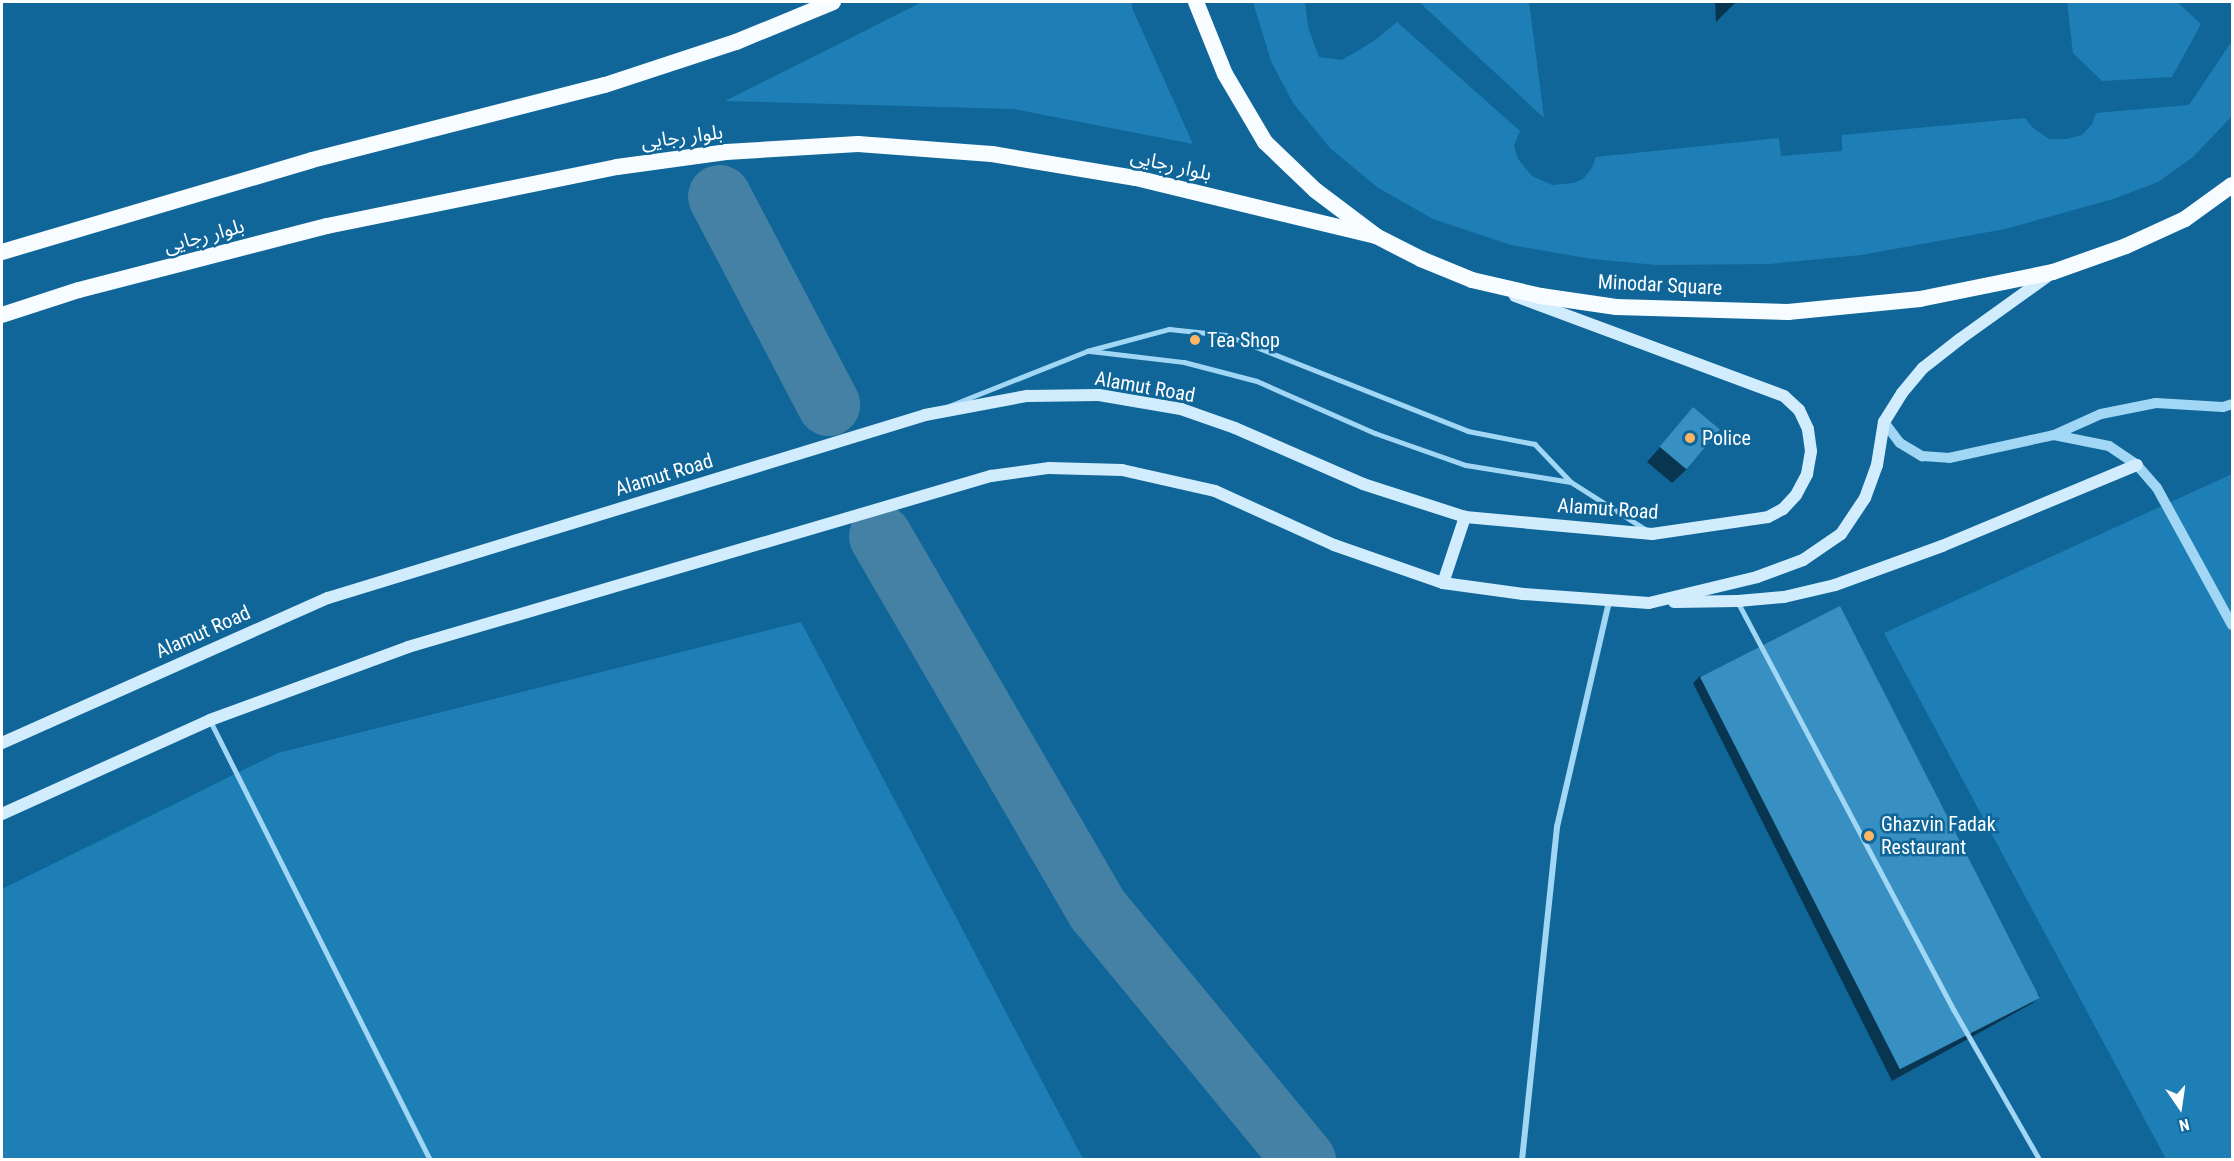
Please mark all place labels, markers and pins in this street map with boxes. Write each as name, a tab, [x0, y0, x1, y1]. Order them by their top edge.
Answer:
place label: Tea Shop	[1207, 328, 1280, 352]
marker: Tea Shop	[1188, 333, 1202, 347]
place label: Police	[1702, 426, 1751, 450]
marker: Police	[1683, 431, 1697, 445]
place label: Ghazvin Fadak Restaurant	[1881, 813, 1996, 860]
marker: Ghazvin Fadak Restaurant	[1862, 829, 1876, 843]

